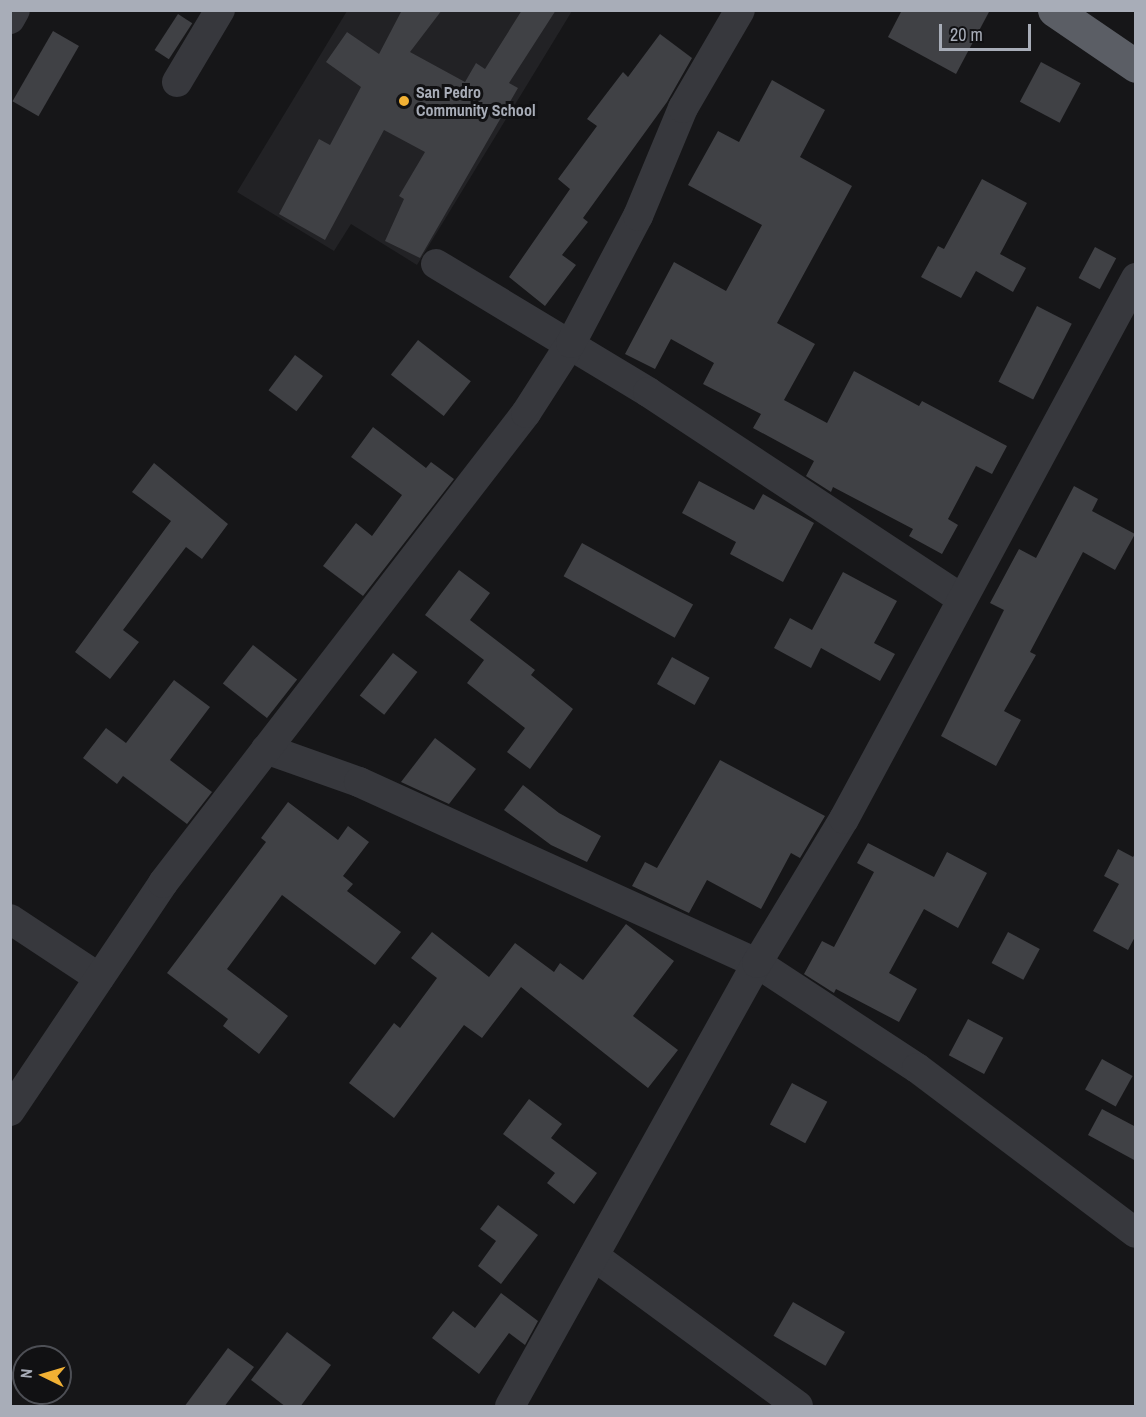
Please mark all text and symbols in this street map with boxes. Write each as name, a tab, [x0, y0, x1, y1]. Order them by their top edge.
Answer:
scale bar	[942, 12, 1034, 50]
text: 20 m	[950, 22, 983, 47]
place label: San Pedro Community School	[416, 82, 536, 120]
marker: San Pedro Community School	[397, 94, 411, 108]
north arrow	[12, 1345, 72, 1405]
text: N	[15, 1368, 37, 1379]

